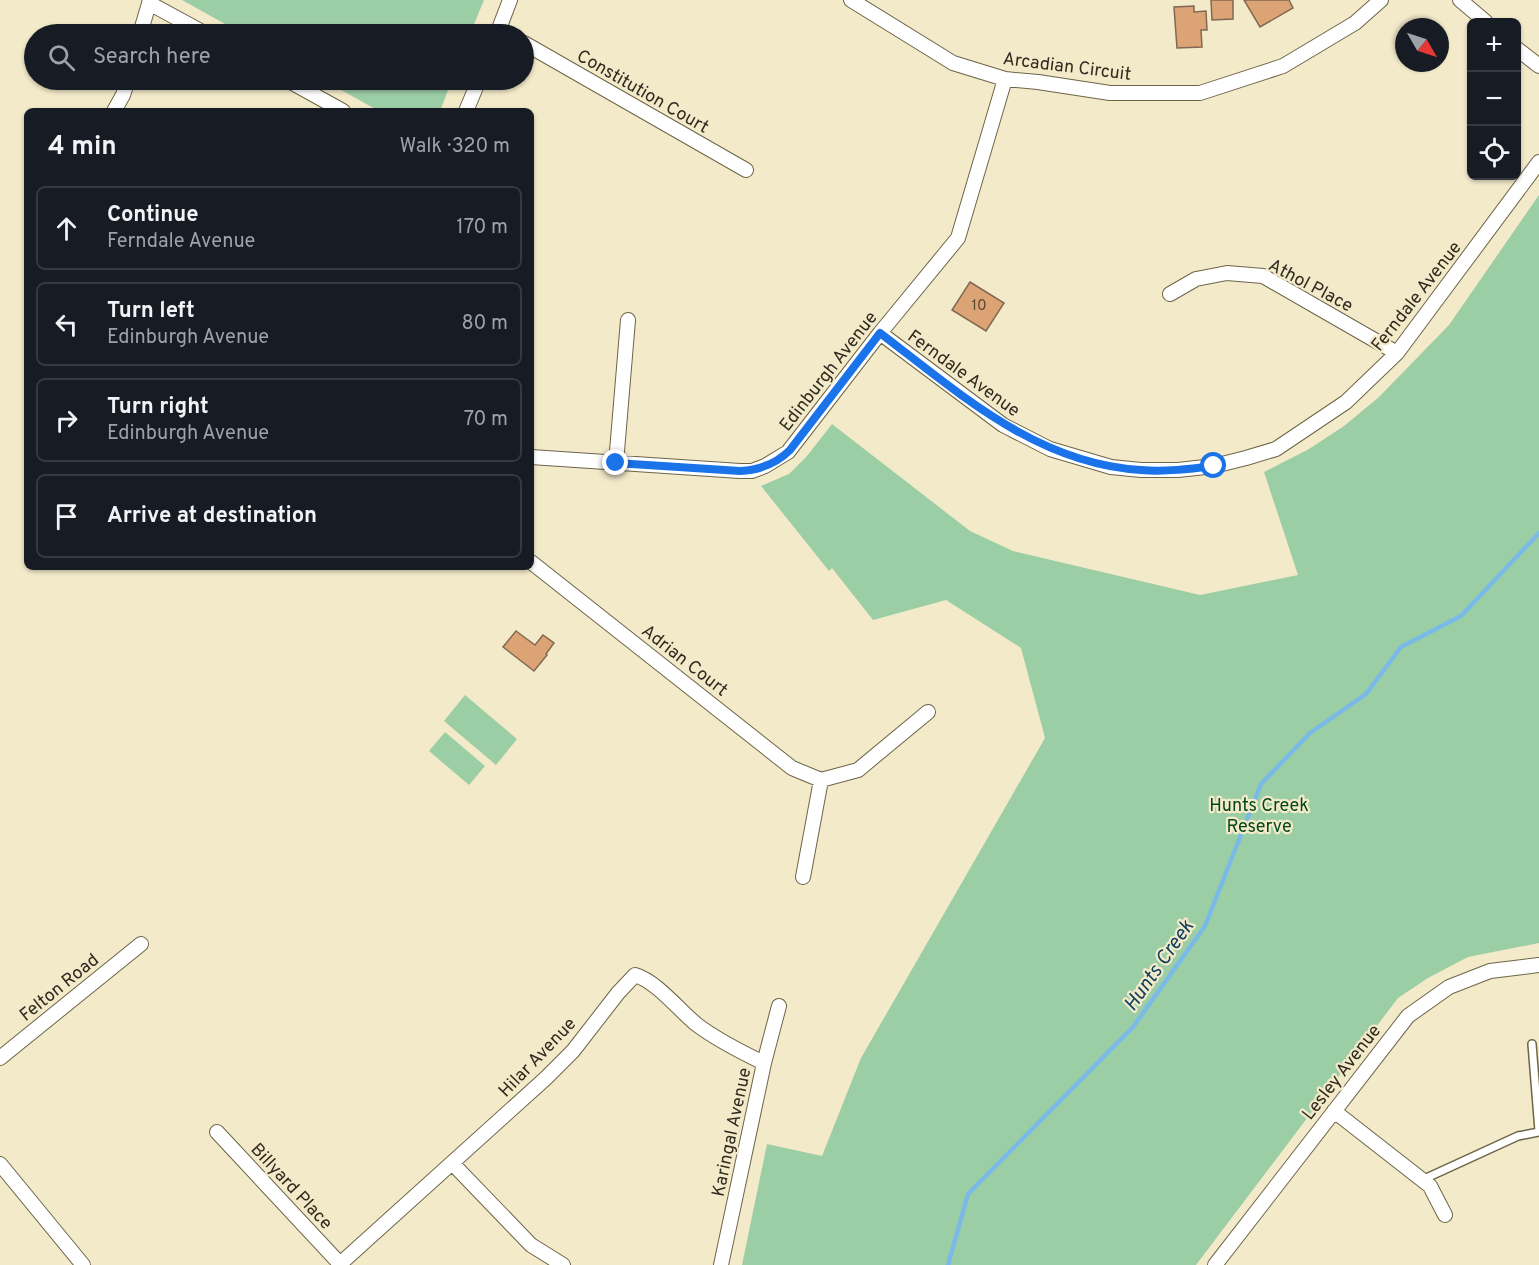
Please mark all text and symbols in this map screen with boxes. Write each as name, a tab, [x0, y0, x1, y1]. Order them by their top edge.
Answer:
north arrow	[1395, 18, 1449, 72]
map controls	[1467, 18, 1521, 180]
button: +	[1467, 18, 1521, 72]
search box	[24, 24, 534, 90]
icon: search	[45, 41, 78, 74]
text: Search here	[93, 44, 211, 71]
street label: Constitution Court	[572, 45, 713, 140]
street label: Arcadian Circuit	[1001, 48, 1132, 87]
button: −	[1467, 72, 1521, 126]
button: locate	[1467, 126, 1521, 180]
text: 4 min	[48, 131, 117, 164]
text: Walk · 320 m	[400, 134, 510, 160]
text: Continue	[107, 202, 198, 229]
icon: ahead	[50, 212, 83, 245]
text: 170 m	[456, 215, 508, 241]
text: Ferndale Avenue	[107, 229, 255, 255]
street label: Ferndale Avenue	[1367, 237, 1467, 357]
street label: Athol Place	[1264, 254, 1357, 318]
house number: 10	[971, 297, 987, 316]
text: Turn left	[107, 298, 195, 325]
street label: Edinburgh Avenue	[775, 307, 883, 436]
icon: left	[50, 308, 83, 341]
text: 80 m	[462, 311, 508, 337]
text: Edinburgh Avenue	[107, 325, 269, 351]
street label: Ferndale Avenue	[902, 326, 1024, 423]
text: Turn right	[107, 394, 209, 421]
icon: right	[50, 404, 83, 437]
text: 70 m	[464, 407, 508, 433]
text: Edinburgh Avenue	[107, 421, 269, 447]
route end	[602, 449, 628, 475]
route start	[1200, 452, 1226, 478]
icon: arrive	[50, 500, 83, 533]
text: Arrive at destination	[107, 503, 317, 530]
street label: Adrian Court	[636, 620, 732, 702]
park label: Hunts Creek Reserve	[1209, 795, 1309, 839]
water label: Hunts Creek	[1119, 915, 1201, 1017]
street label: Felton Road	[16, 949, 104, 1027]
street label: Hilar Avenue	[494, 1013, 582, 1103]
street label: Lesley Avenue	[1298, 1020, 1387, 1125]
street label: Karingal Avenue	[708, 1066, 757, 1199]
street label: Billyard Place	[245, 1139, 337, 1235]

